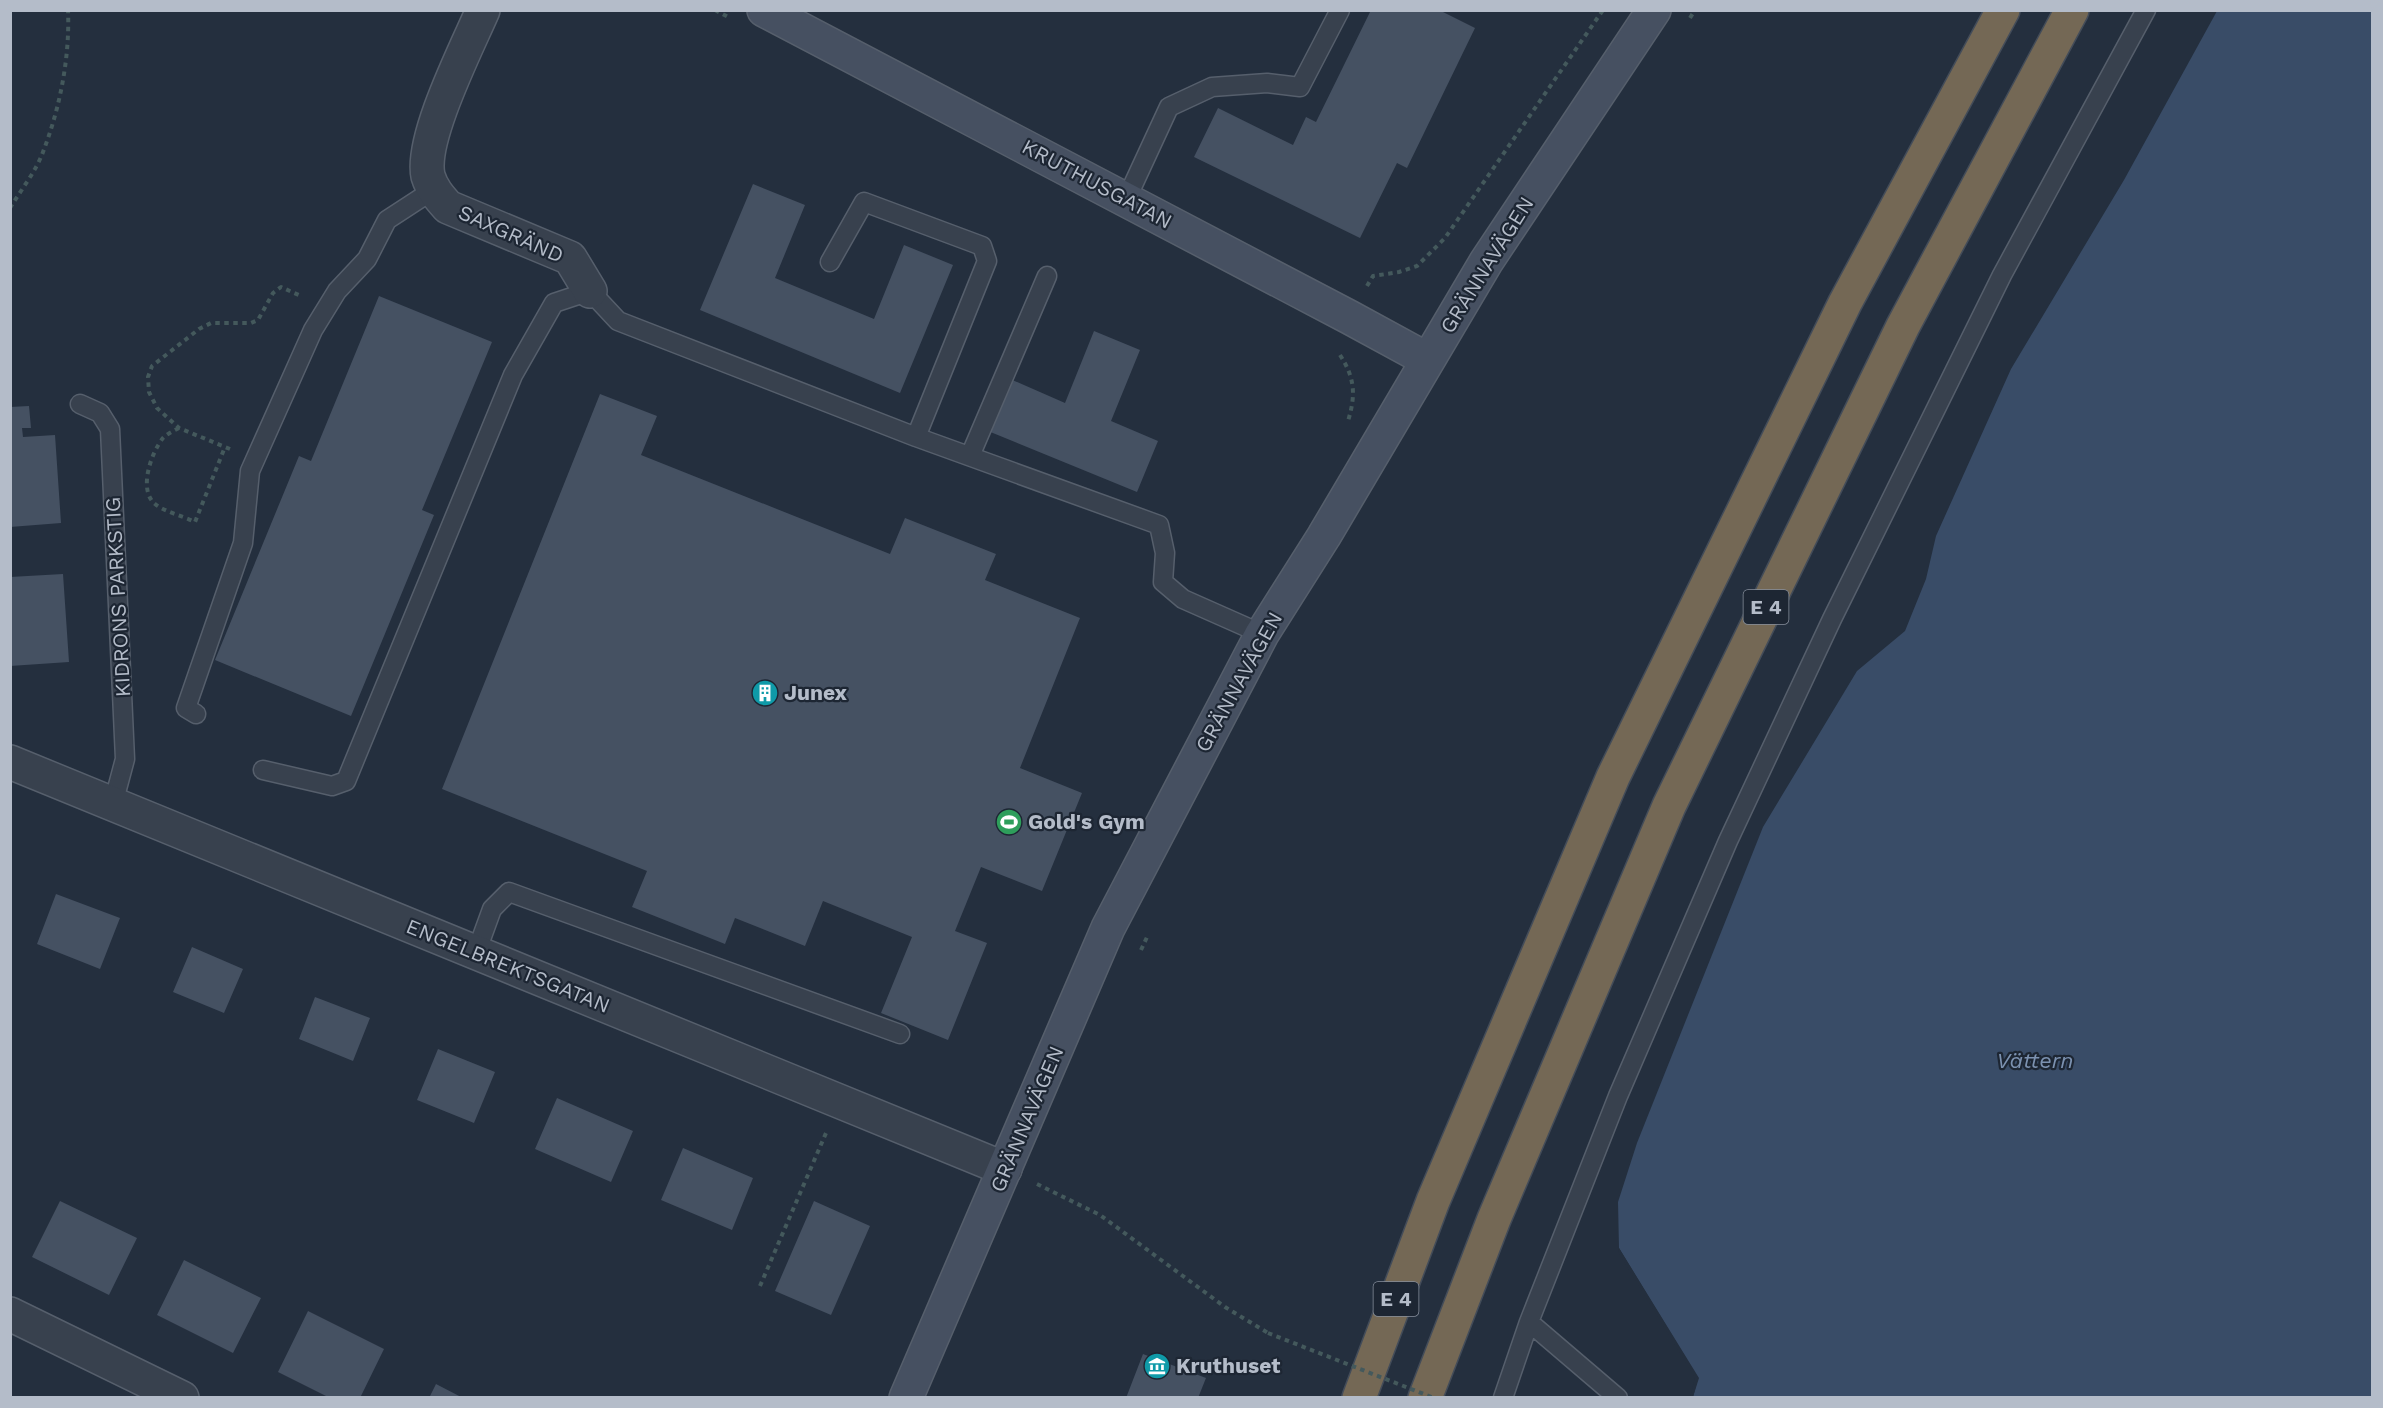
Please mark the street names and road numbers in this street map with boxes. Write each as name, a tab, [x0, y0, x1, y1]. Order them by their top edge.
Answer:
street label: KRUTHUSGATAN	[1018, 133, 1177, 234]
street label: GRÄNNAVÄGEN	[1435, 192, 1539, 338]
street label: SAXGRÄND	[455, 199, 568, 268]
street label: KIDRONS PARKSTIG	[100, 496, 135, 698]
road number: E 4	[1744, 590, 1788, 624]
street label: GRÄNNAVÄGEN	[1190, 607, 1287, 756]
street label: ENGELBREKTSGATAN	[403, 913, 614, 1018]
street label: GRÄNNAVÄGEN	[985, 1042, 1069, 1196]
road number: E 4	[1374, 1282, 1418, 1316]

